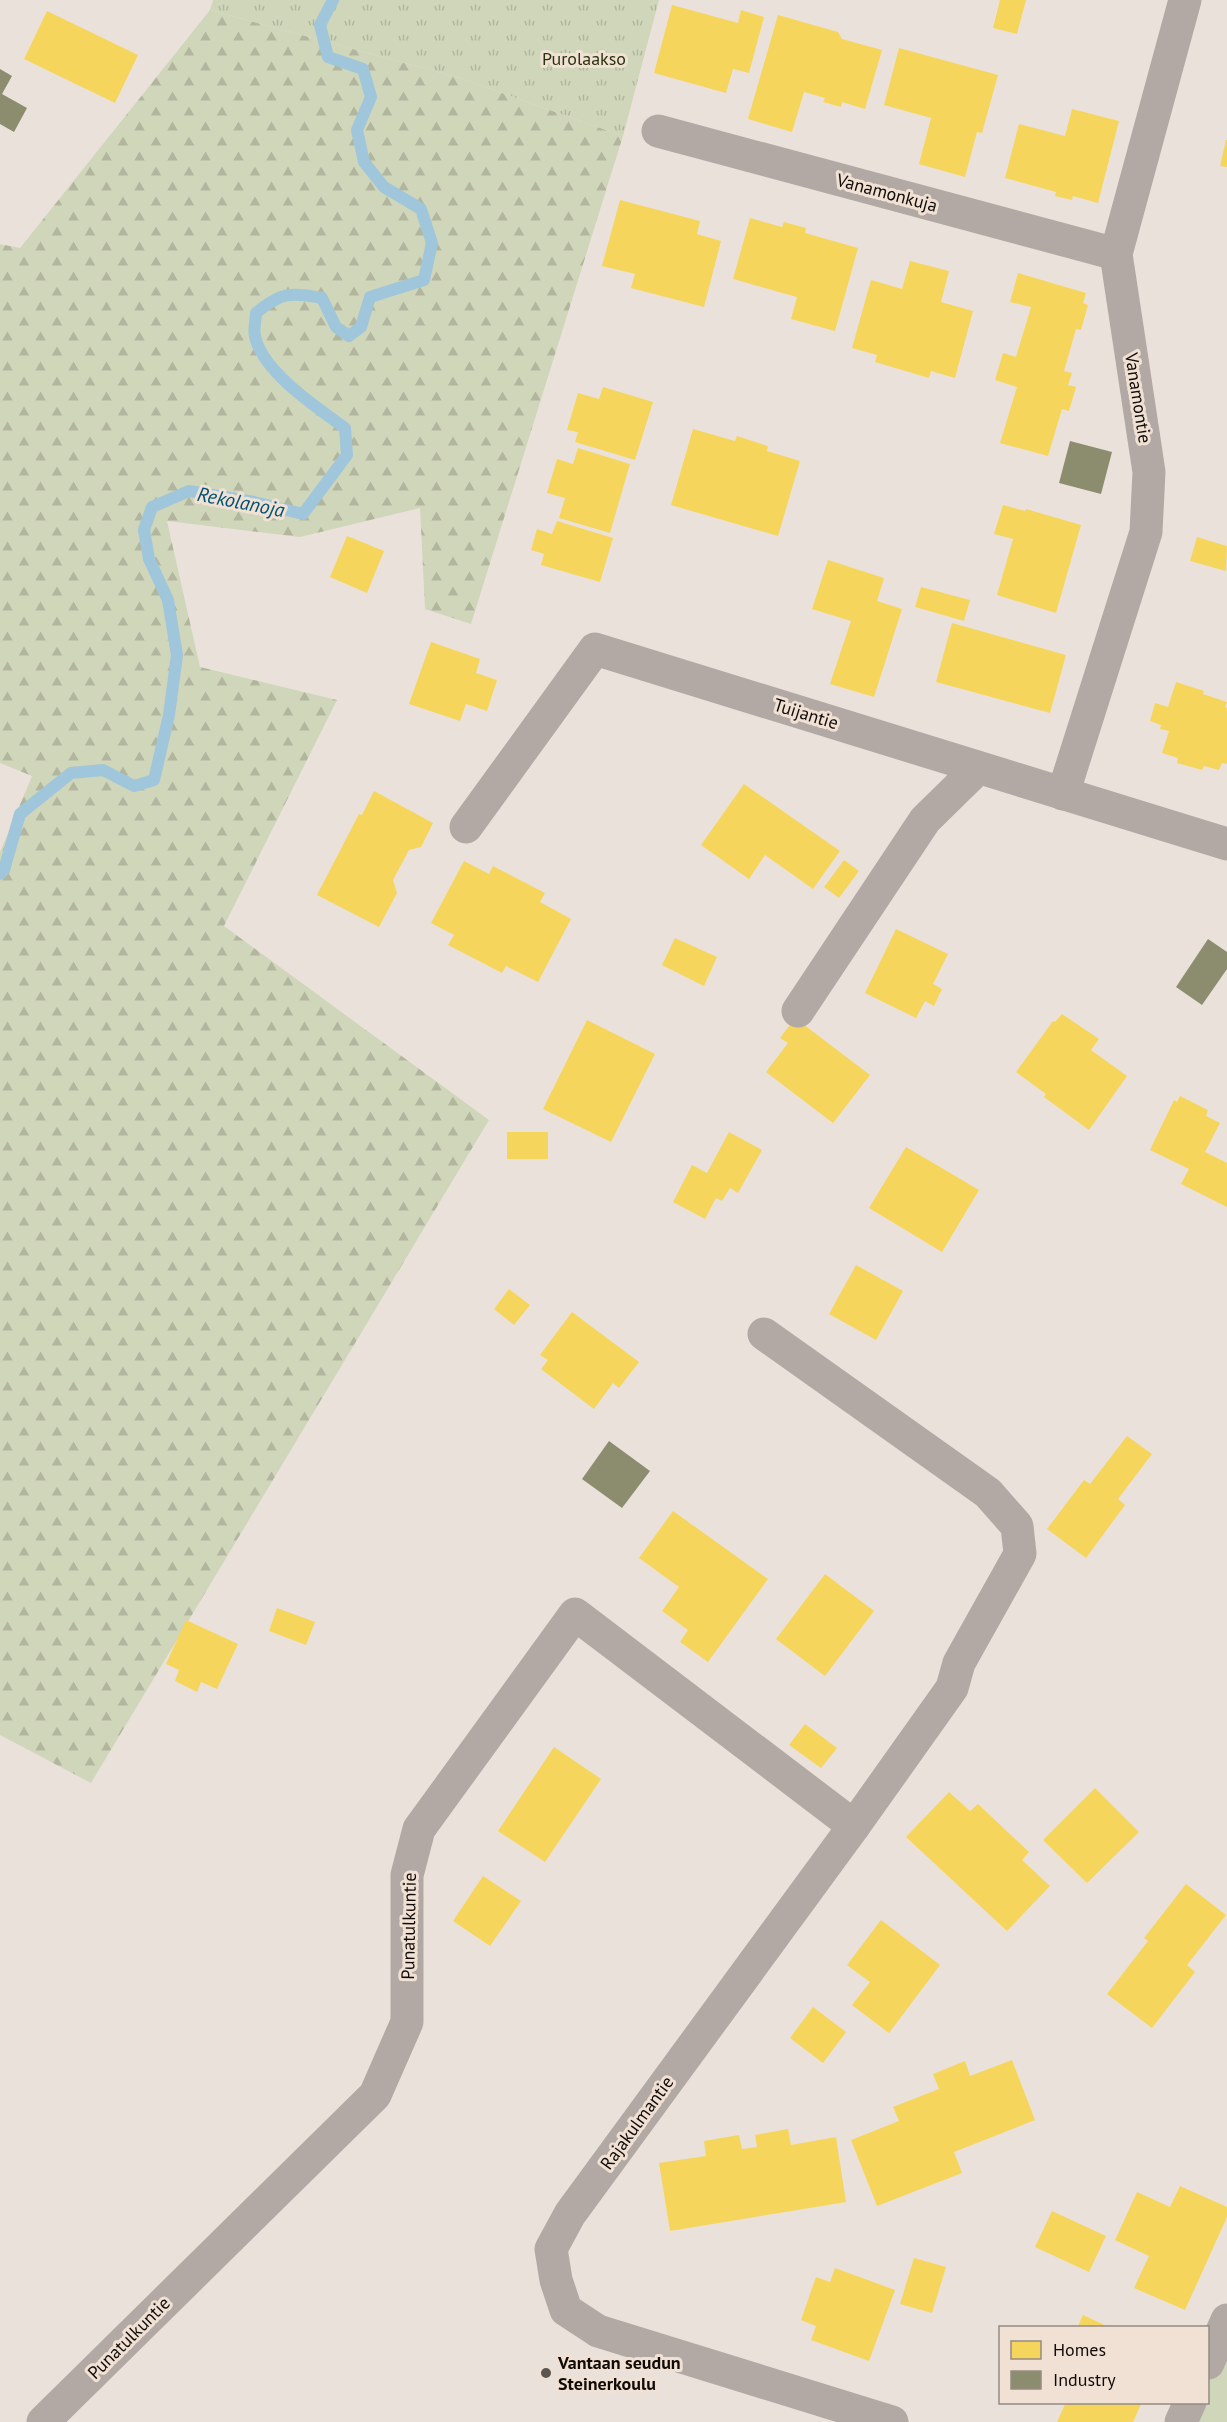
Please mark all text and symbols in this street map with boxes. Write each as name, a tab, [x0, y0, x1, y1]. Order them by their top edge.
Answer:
park label: Purolaakso	[542, 47, 626, 70]
street label: Vanamonkuja	[833, 168, 940, 217]
street label: Vanamontie	[1120, 350, 1157, 445]
water label: Rekolanoja	[195, 481, 287, 523]
street label: Tuijantie	[771, 693, 841, 734]
street label: Punatulkuntie	[396, 1872, 421, 1980]
street label: Rajakulmantie	[595, 2071, 678, 2174]
street label: Punatulkuntie	[83, 2292, 175, 2384]
legend	[999, 2326, 1209, 2404]
text: Homes	[1053, 2338, 1106, 2361]
place label: Vantaan seudun Steinerkoulu	[557, 2351, 681, 2395]
marker: Vantaan seudun Steinerkoulu	[539, 2366, 553, 2380]
text: Industry	[1053, 2368, 1116, 2391]

